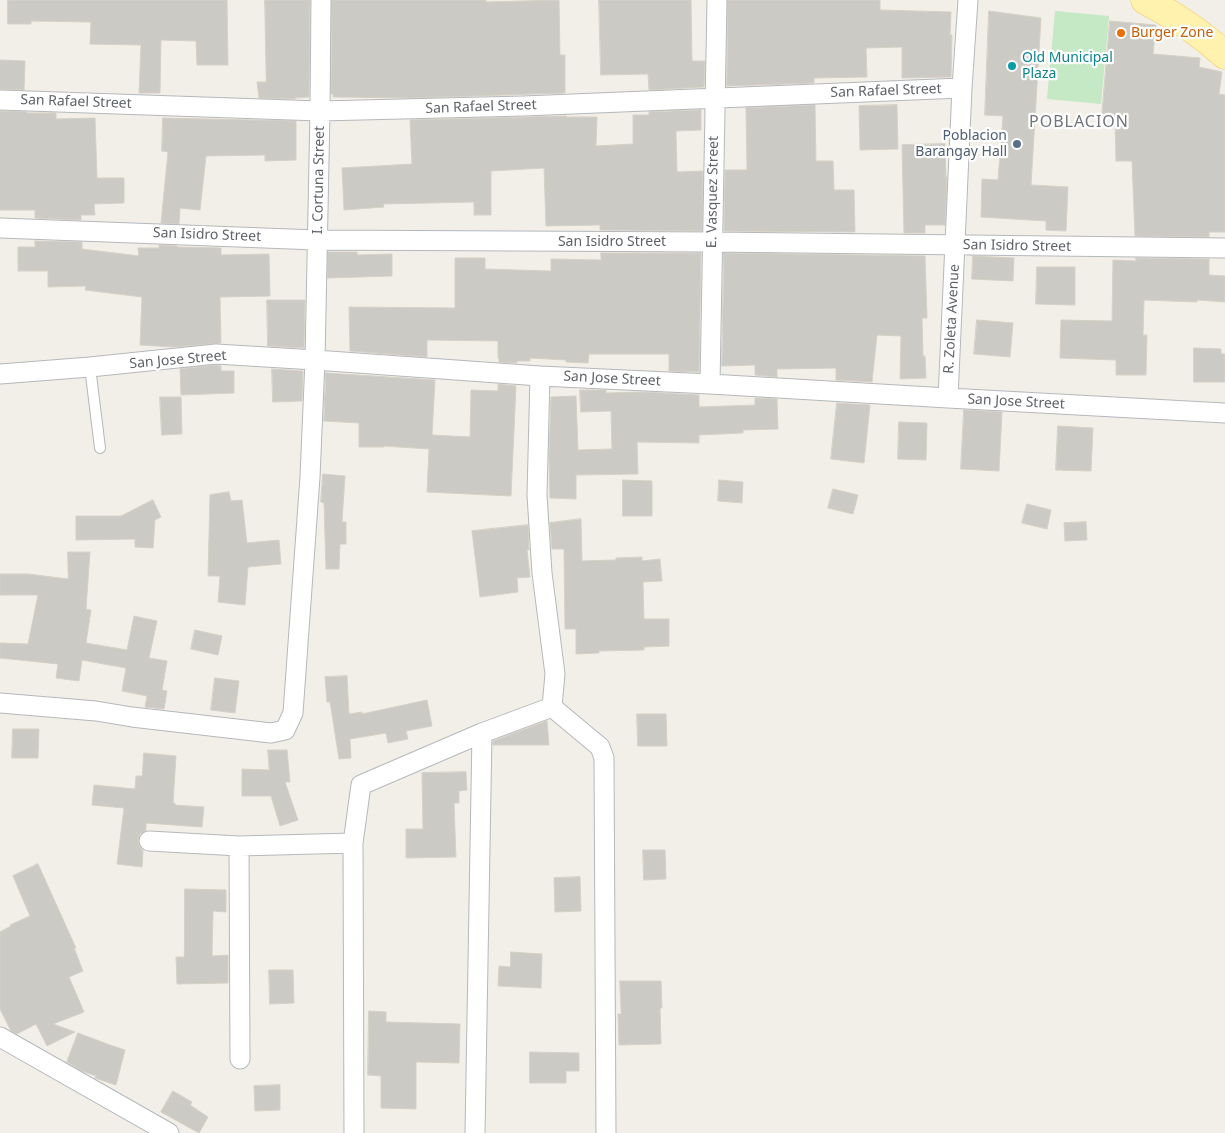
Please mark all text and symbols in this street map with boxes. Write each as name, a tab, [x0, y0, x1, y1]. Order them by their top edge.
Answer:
place label: Burger Zone	[1131, 25, 1213, 41]
marker: Burger Zone	[1115, 27, 1127, 39]
place label: Old Municipal Plaza	[1022, 50, 1113, 82]
marker: Old Municipal Plaza	[1006, 60, 1018, 72]
street label: San Rafael Street	[830, 81, 942, 101]
street label: San Rafael Street	[20, 92, 132, 112]
street label: San Rafael Street	[425, 97, 537, 117]
district label: POBLACION	[1028, 112, 1130, 132]
street label: I. Cortuna Street	[310, 126, 328, 234]
place label: Poblacion Barangay Hall	[915, 128, 1007, 160]
street label: E. Vasquez Street	[704, 136, 722, 248]
marker: Poblacion Barangay Hall	[1011, 138, 1023, 150]
street label: San Isidro Street	[153, 225, 261, 245]
street label: San Isidro Street	[558, 234, 666, 250]
street label: San Isidro Street	[963, 237, 1071, 255]
street label: R. Zoleta Avenue	[941, 264, 963, 374]
street label: San Jose Street	[129, 347, 227, 373]
street label: San Jose Street	[563, 368, 661, 390]
street label: San Jose Street	[967, 391, 1065, 413]

